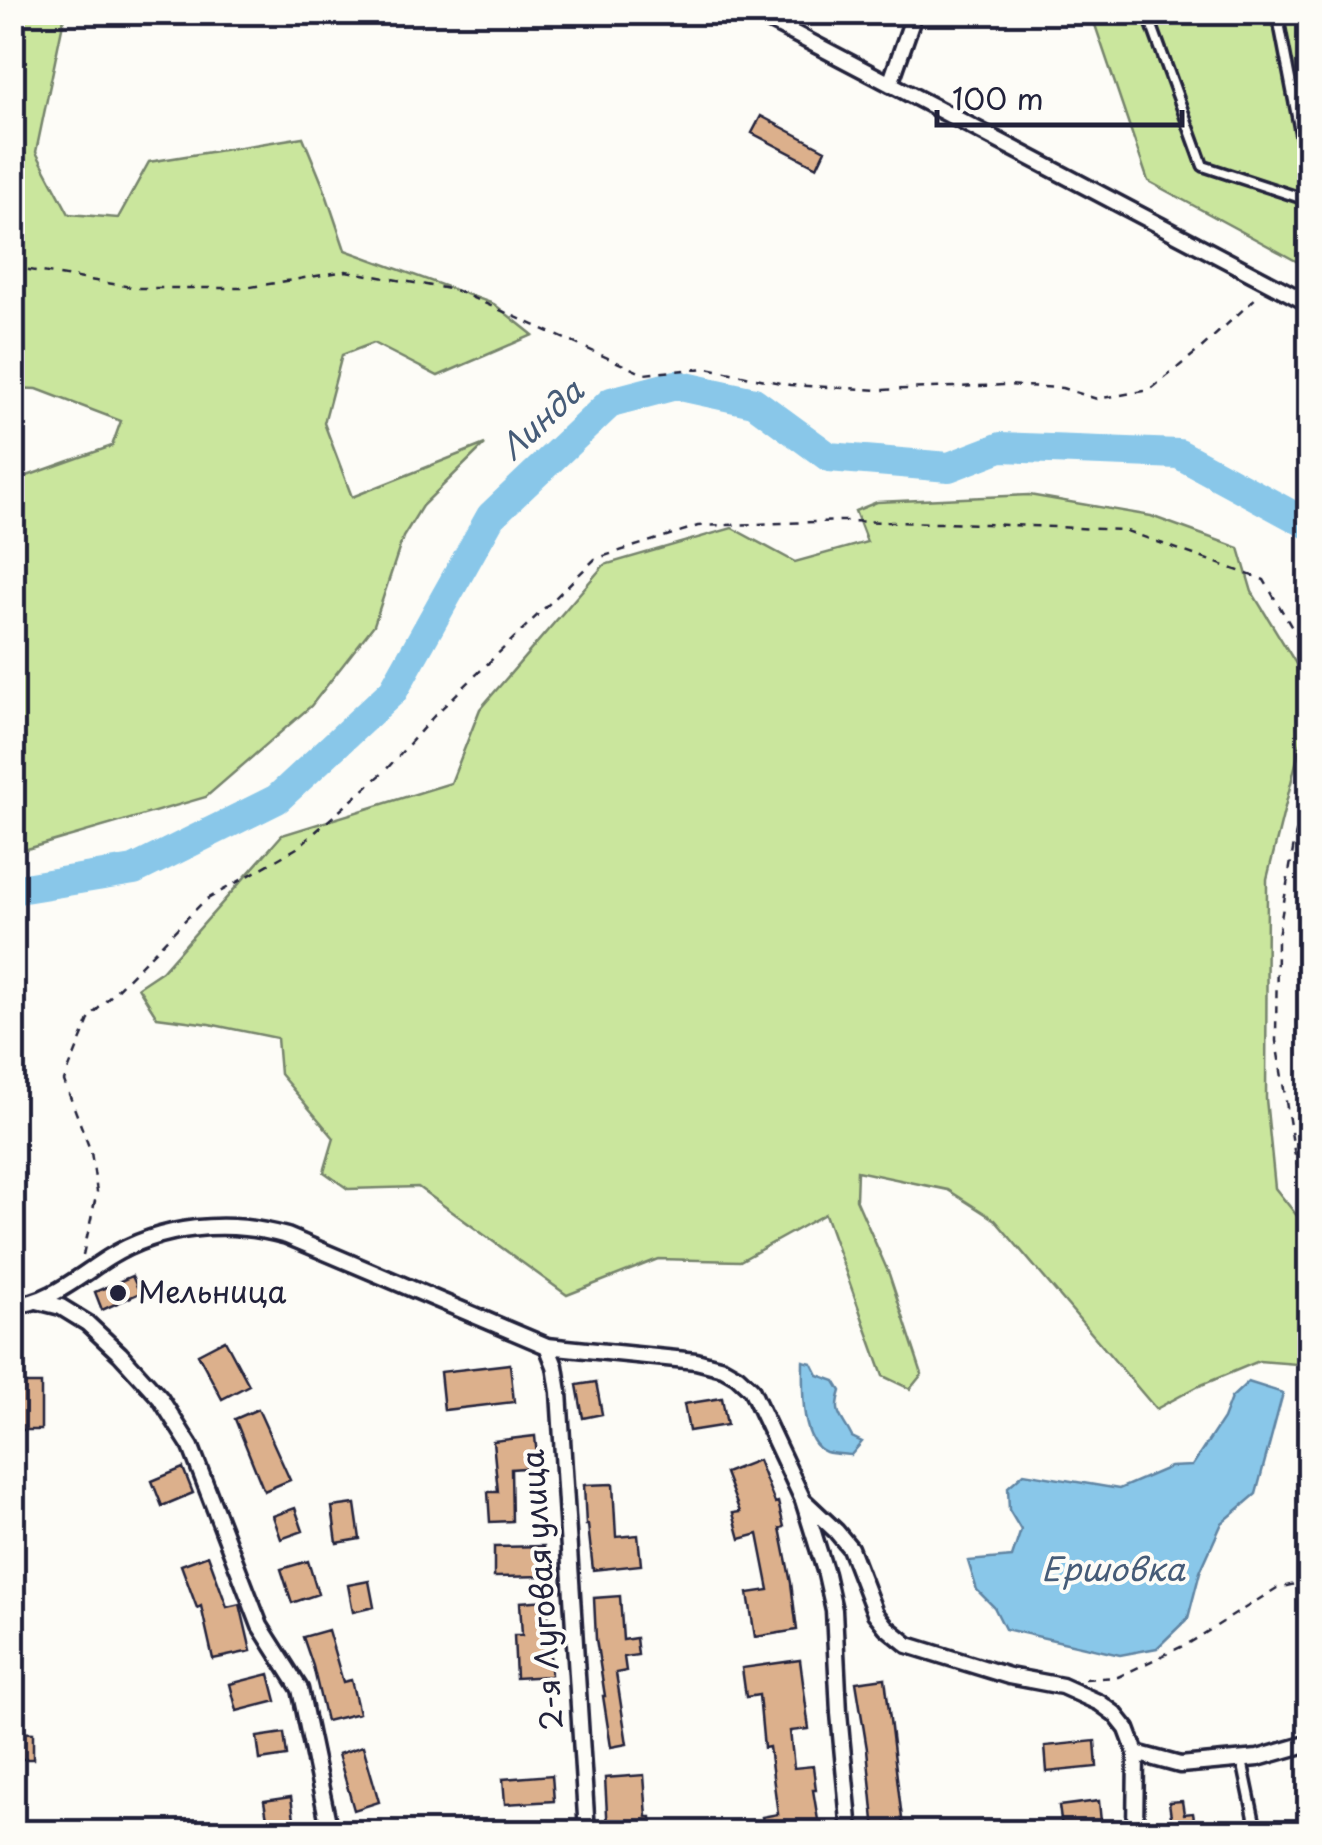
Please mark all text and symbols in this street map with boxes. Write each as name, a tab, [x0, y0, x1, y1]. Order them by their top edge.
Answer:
scale bar	[937, 65, 1182, 127]
text: 100 m	[952, 75, 1044, 120]
water label: Линда	[488, 366, 594, 470]
place label: Мельница	[138, 1268, 287, 1313]
marker: Мельница	[107, 1282, 129, 1304]
street label: 2-я Луговая улица	[508, 1448, 573, 1732]
water label: Ершовка	[1041, 1544, 1186, 1592]

